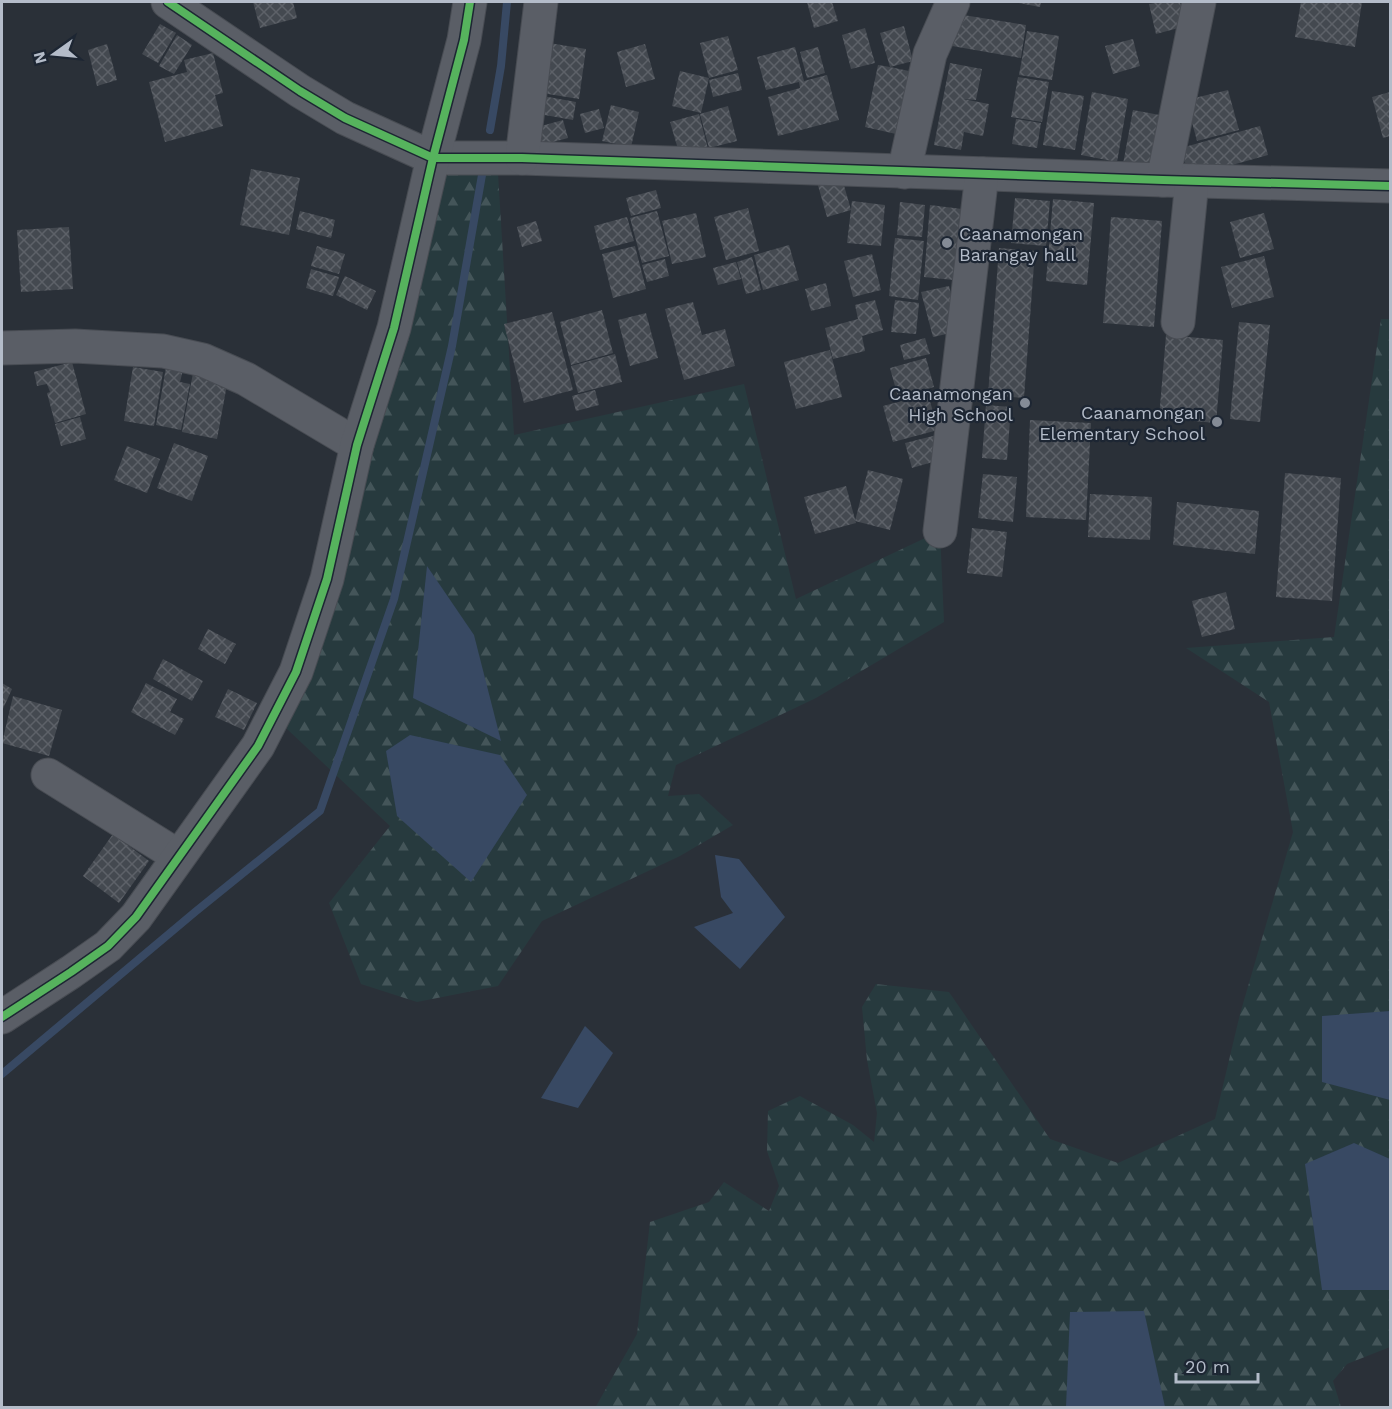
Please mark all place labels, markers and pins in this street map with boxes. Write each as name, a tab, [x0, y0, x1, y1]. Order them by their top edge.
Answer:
place label: Caanamongan Barangay hall	[959, 223, 1083, 265]
marker: Caanamongan Barangay hall	[940, 236, 954, 250]
place label: Caanamongan High School	[889, 383, 1013, 425]
marker: Caanamongan High School	[1018, 396, 1032, 410]
place label: Caanamongan Elementary School	[1039, 402, 1205, 444]
marker: Caanamongan Elementary School	[1210, 415, 1224, 429]

